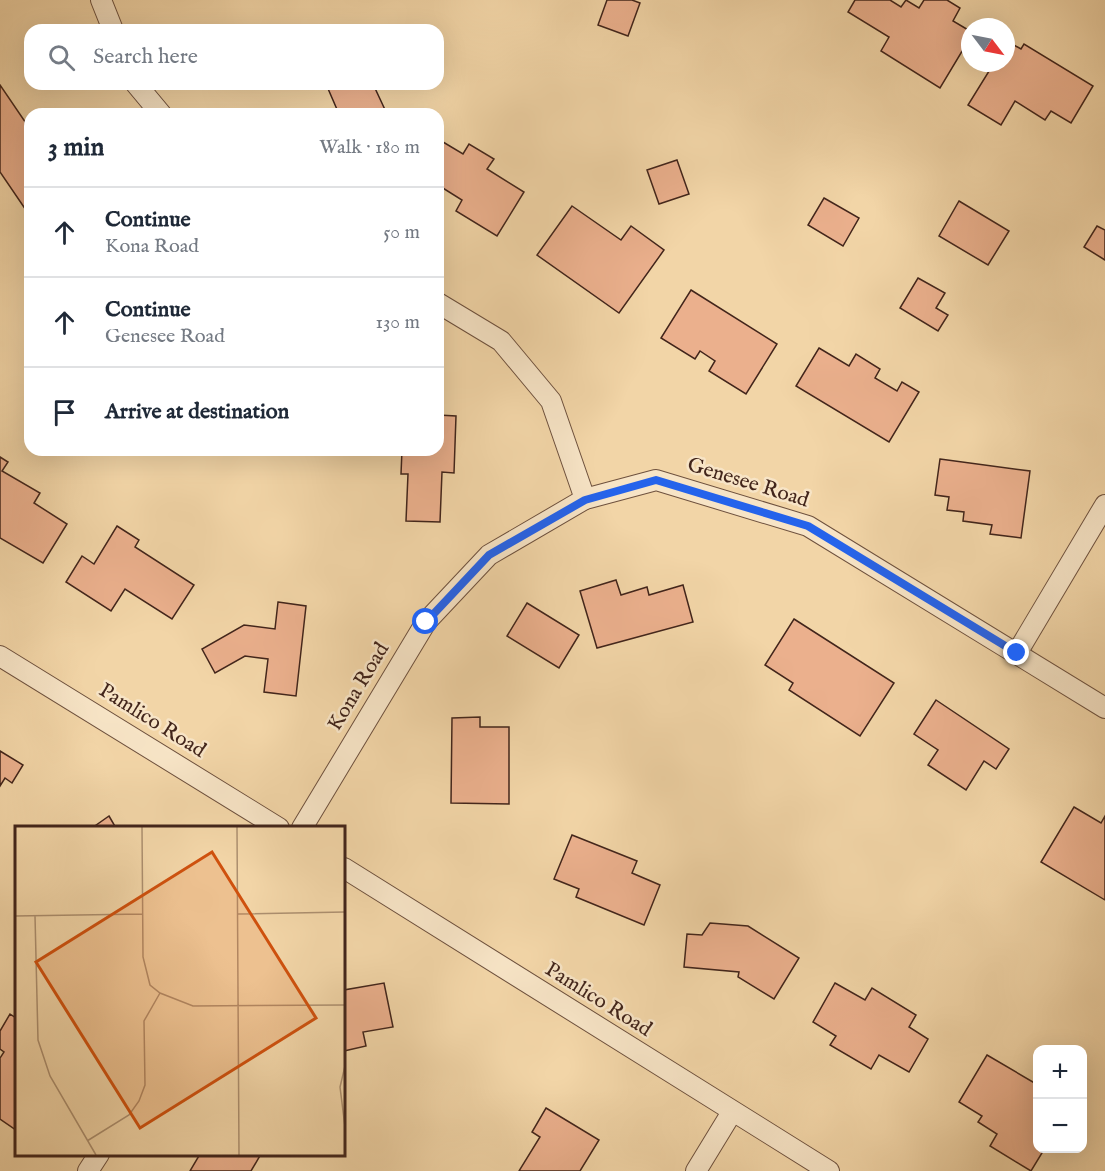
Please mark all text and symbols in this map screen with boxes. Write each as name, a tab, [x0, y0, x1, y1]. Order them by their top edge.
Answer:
north arrow	[961, 18, 1015, 72]
search box	[24, 24, 444, 90]
icon: search	[45, 41, 78, 74]
text: Search here	[93, 43, 198, 71]
text: 3 min	[48, 131, 104, 164]
text: Walk · 180 m	[319, 135, 420, 160]
text: Continue	[105, 206, 191, 234]
icon: ahead	[48, 216, 81, 249]
text: 50 m	[383, 220, 420, 245]
text: Kona Road	[105, 234, 199, 259]
text: Continue	[105, 296, 191, 324]
icon: ahead	[48, 306, 81, 339]
text: 130 m	[375, 310, 420, 335]
text: Genesee Road	[105, 324, 225, 349]
icon: arrive	[48, 396, 81, 429]
text: Arrive at destination	[105, 398, 289, 426]
street label: Genesee Road	[684, 452, 813, 515]
route start	[412, 608, 438, 634]
street label: Kona Road	[322, 637, 396, 736]
route end	[1003, 639, 1029, 665]
street label: Pamlico Road	[94, 677, 211, 765]
inset map	[15, 826, 345, 1156]
street label: Pamlico Road	[540, 956, 657, 1044]
map controls	[1033, 1045, 1087, 1153]
button: +	[1033, 1045, 1087, 1099]
button: −	[1033, 1099, 1087, 1153]

